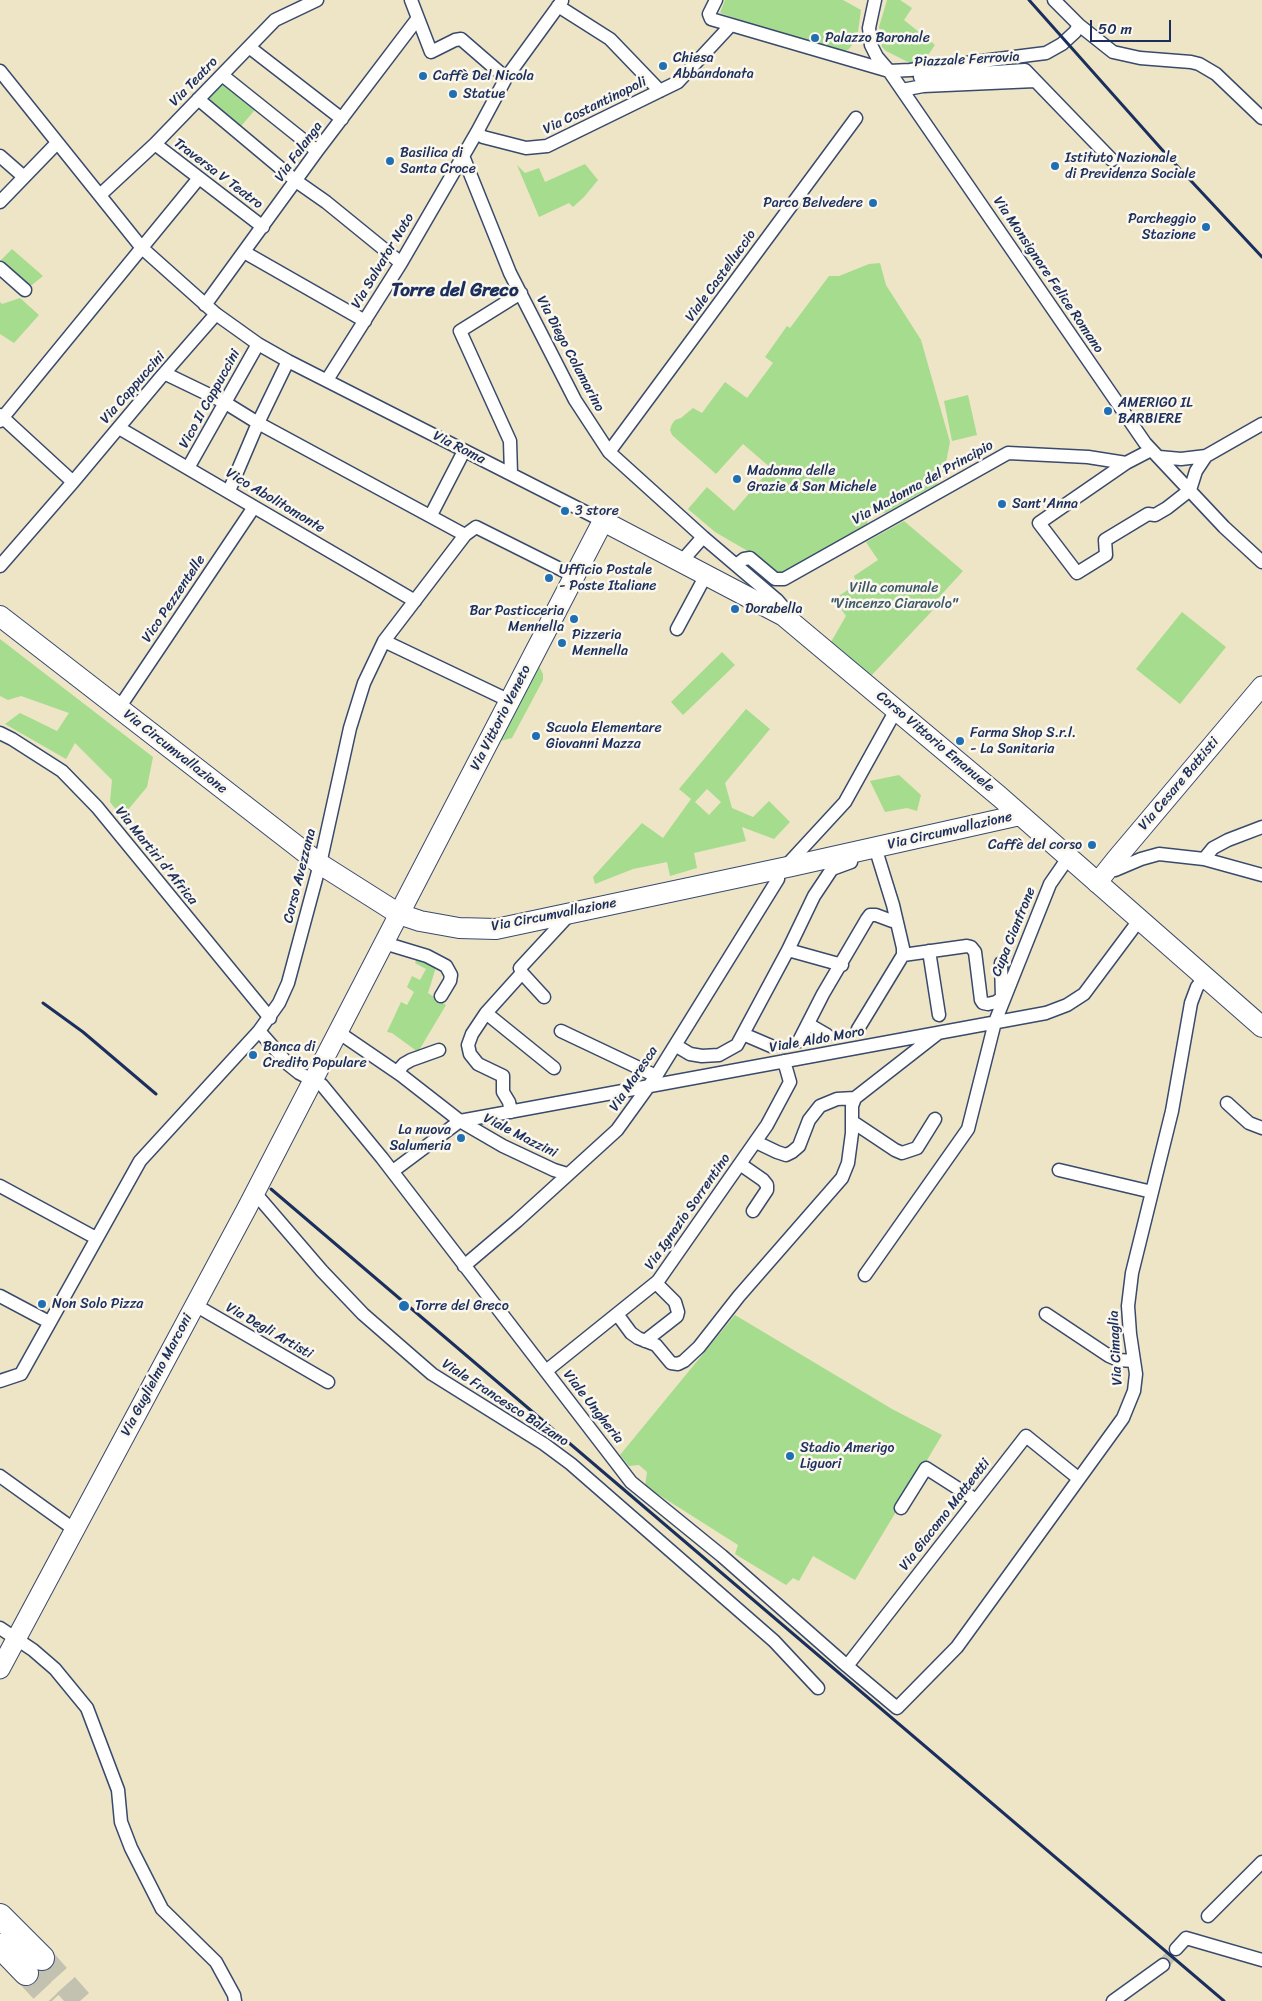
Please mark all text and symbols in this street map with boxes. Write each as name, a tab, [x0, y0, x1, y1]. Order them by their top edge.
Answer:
scale bar	[1092, 10, 1173, 42]
text: 50 m	[1098, 16, 1132, 42]
place label: Palazzo Baronale	[825, 30, 930, 46]
marker: Palazzo Baronale	[809, 32, 821, 44]
street label: Piazzale Ferrovia	[914, 49, 1020, 71]
place label: Chiesa Abbandonata	[673, 50, 754, 82]
street label: Via Teatro	[166, 54, 222, 110]
marker: Chiesa Abbandonata	[657, 60, 669, 72]
place label: Caffè Del Nicola	[433, 68, 534, 84]
marker: Caffè Del Nicola	[417, 70, 429, 82]
street label: Via Costantinopoli	[541, 74, 649, 138]
place label: Statue	[463, 86, 505, 102]
marker: Statue	[447, 88, 459, 100]
street label: Via Falanga	[272, 119, 326, 185]
street label: Traversa V Teatro	[170, 135, 266, 213]
place label: Basilica di Santa Croce	[400, 145, 476, 178]
place label: Istituto Nazionale di Previdenza Sociale	[1065, 150, 1196, 182]
marker: Basilica di Santa Croce	[384, 155, 396, 167]
marker: Istituto Nazionale di Previdenza Sociale	[1049, 160, 1061, 172]
street label: Via Monsignore Felice Romano	[989, 194, 1107, 356]
place label: Parco Belvedere	[763, 195, 863, 211]
marker: Parco Belvedere	[867, 197, 879, 209]
street label: Via Salvator Noto	[348, 210, 418, 312]
place label: Parcheggio Stazione	[1128, 211, 1196, 243]
marker: Parcheggio Stazione	[1200, 221, 1212, 233]
street label: Viale Castelluccio	[682, 227, 760, 325]
district label: Torre del Greco	[391, 280, 519, 302]
street label: Via Diego Colamarino	[532, 293, 608, 415]
street label: Vico II Cappuccini	[176, 347, 244, 451]
street label: Via Cappuccini	[97, 348, 169, 428]
place label: AMERIGO IL BARBIERE	[1118, 395, 1193, 428]
marker: AMERIGO IL BARBIERE	[1102, 405, 1114, 417]
street label: Via Roma	[430, 428, 488, 468]
street label: Via Madonna del Principio	[850, 437, 996, 529]
place label: Madonna delle Grazie & San Michele	[747, 463, 876, 496]
street label: Vico Abolitomonte	[222, 465, 328, 537]
marker: Madonna delle Grazie & San Michele	[731, 473, 743, 485]
place label: Sant'Anna	[1012, 496, 1078, 512]
marker: Sant'Anna	[996, 498, 1008, 510]
place label: 3 store	[575, 503, 619, 519]
marker: 3 store	[559, 505, 571, 517]
street label: Vico Pezzentelle	[139, 552, 209, 646]
place label: Ufficio Postale - Poste Italiane	[559, 562, 657, 594]
marker: Ufficio Postale - Poste Italiane	[543, 572, 555, 584]
park label: Villa comunale "Vincenzo Ciaravolo"	[830, 580, 958, 612]
place label: Dorabella	[745, 601, 802, 617]
place label: Bar Pasticceria Mennella	[469, 603, 564, 636]
marker: Dorabella	[729, 603, 741, 615]
marker: Bar Pasticceria Mennella	[568, 613, 580, 625]
place label: Pizzeria Mennella	[572, 627, 628, 660]
marker: Pizzeria Mennella	[556, 637, 568, 649]
street label: Via Vittorio Veneto	[467, 662, 535, 774]
street label: Corso Vittorio Emanuele	[873, 688, 997, 796]
street label: Via Circumvallazione	[120, 706, 230, 798]
place label: Scuola Elementare Giovanni Mazza	[546, 720, 662, 752]
place label: Farma Shop S.r.l. - La Sanitaria	[970, 725, 1076, 758]
marker: Scuola Elementare Giovanni Mazza	[530, 730, 542, 742]
street label: Via Cesare Battisti	[1135, 734, 1223, 834]
marker: Farma Shop S.r.l. - La Sanitaria	[954, 735, 966, 747]
street label: Via Martiri d'Africa	[111, 803, 201, 909]
street label: Via Circumvallazione	[886, 809, 1014, 853]
street label: Corso Avezzana	[280, 827, 320, 925]
place label: Caffè del corso	[988, 837, 1082, 853]
marker: Caffè del corso	[1086, 839, 1098, 851]
street label: Cupa Cianfrone	[988, 885, 1040, 979]
street label: Via Circumvallazione	[490, 895, 618, 935]
street label: Viale Aldo Moro	[768, 1023, 866, 1057]
place label: Banca di Credito Populare	[263, 1039, 367, 1072]
street label: Via Maresca	[606, 1043, 662, 1115]
marker: Banca di Credito Populare	[247, 1049, 259, 1061]
street label: Viale Mazzini	[480, 1110, 560, 1162]
place label: La nuova Salumeria	[390, 1122, 451, 1154]
marker: La nuova Salumeria	[455, 1132, 467, 1144]
street label: Via Ignazio Sorrentino	[642, 1151, 734, 1273]
place label: Non Solo Pizza	[52, 1296, 143, 1312]
marker: Non Solo Pizza	[36, 1298, 48, 1310]
place label: Torre del Greco	[415, 1298, 509, 1314]
street label: Via Degli Artisti	[223, 1299, 315, 1363]
marker: Torre del Greco	[397, 1299, 411, 1313]
street label: Via Cimaglia	[1106, 1310, 1126, 1386]
street label: Via Guglielmo Marconi	[118, 1311, 196, 1439]
street label: Viale Francesco Balzano	[438, 1356, 572, 1450]
street label: Viale Ungheria	[559, 1367, 627, 1447]
place label: Stadio Amerigo Liguori	[800, 1440, 894, 1472]
marker: Stadio Amerigo Liguori	[784, 1450, 796, 1462]
street label: Via Giacomo Matteotti	[896, 1456, 994, 1574]

